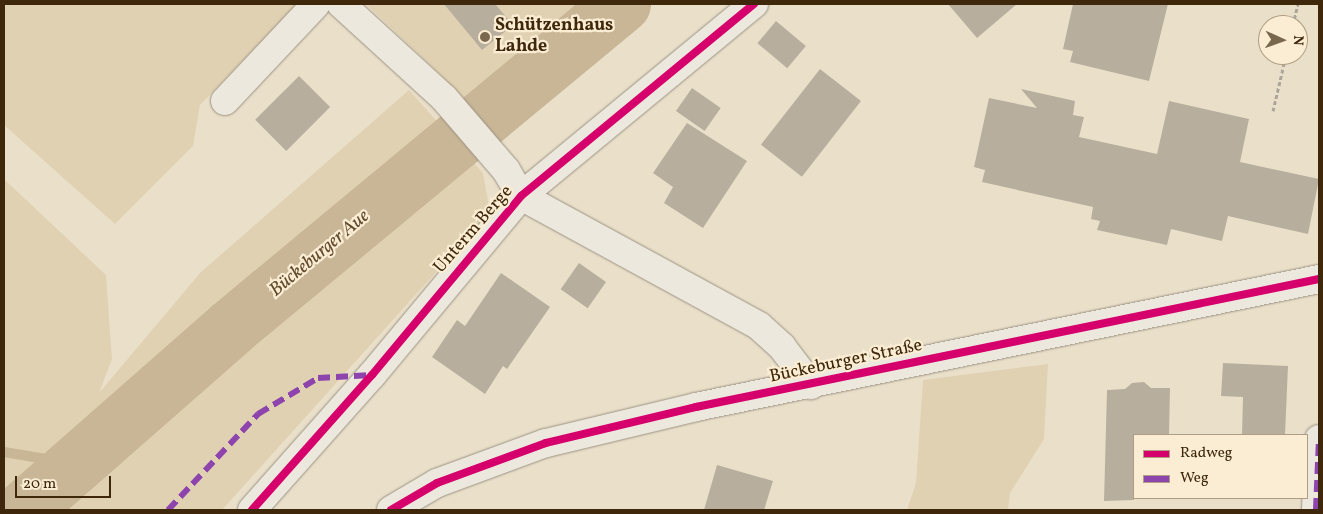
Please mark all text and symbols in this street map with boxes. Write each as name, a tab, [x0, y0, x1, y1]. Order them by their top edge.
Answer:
north arrow	[1258, 15, 1308, 65]
place label: Schützenhaus Lahde	[495, 16, 613, 58]
marker: Schützenhaus Lahde	[479, 31, 491, 43]
text: N	[1288, 35, 1307, 46]
street label: Unterm Berge	[430, 182, 518, 278]
water label: Bückeburger Aue	[266, 206, 374, 302]
street label: Bückeburger Straße	[768, 335, 924, 389]
legend	[1133, 434, 1308, 499]
text: Radweg	[1180, 443, 1232, 464]
scale bar	[18, 466, 114, 498]
text: Weg	[1180, 468, 1209, 489]
text: 20 m	[23, 474, 56, 495]

